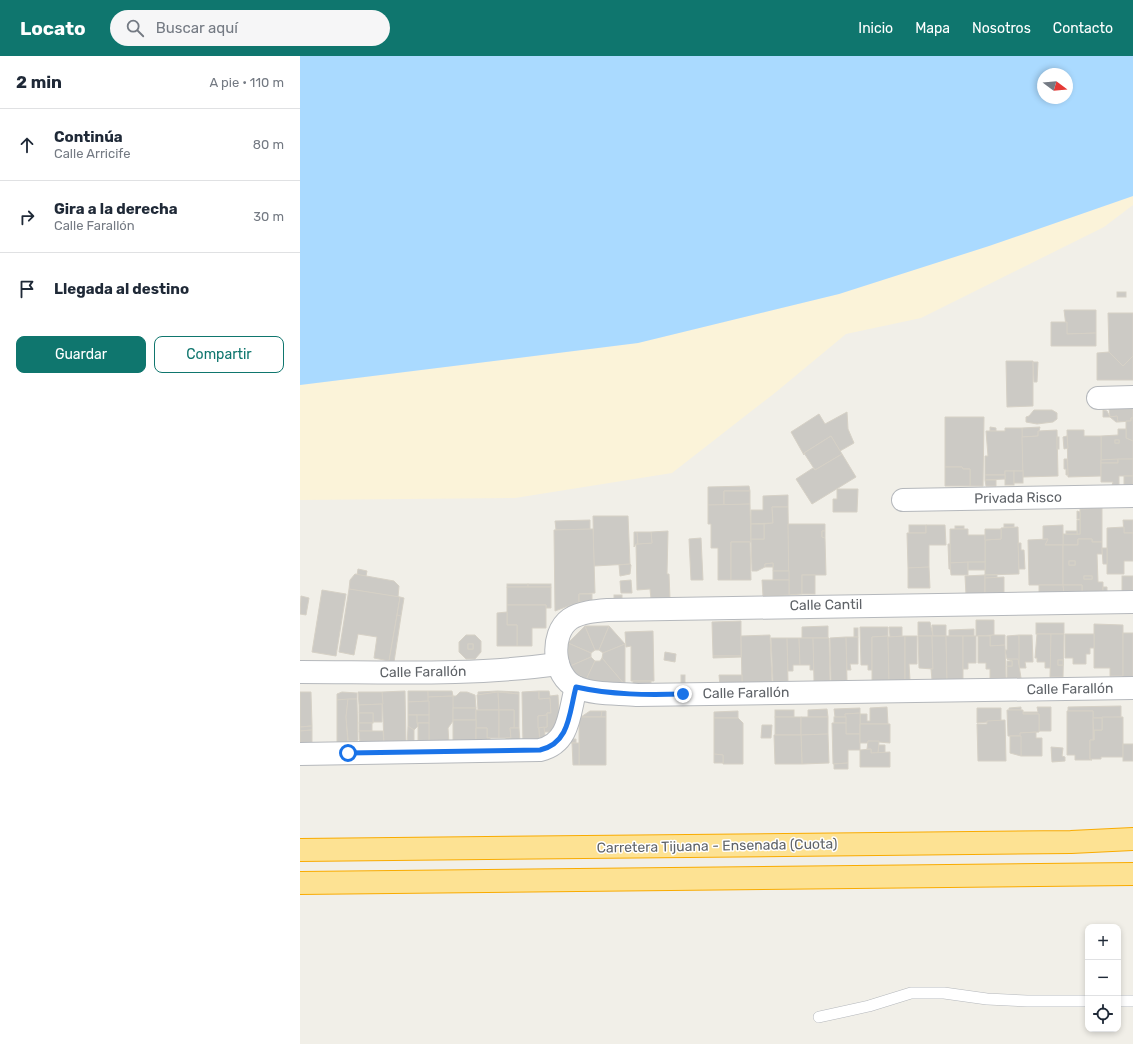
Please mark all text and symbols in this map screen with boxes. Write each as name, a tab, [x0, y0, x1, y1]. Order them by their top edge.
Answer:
search box	[110, 10, 390, 46]
text: Locato	[20, 17, 86, 40]
icon: search	[124, 17, 146, 39]
text: Buscar aquí	[156, 19, 238, 37]
text: Inicio	[858, 20, 893, 37]
text: Mapa	[915, 20, 950, 37]
text: Nosotros	[972, 20, 1031, 37]
text: Contacto	[1053, 20, 1113, 37]
north arrow	[1037, 68, 1073, 104]
text: 2 min	[16, 72, 62, 92]
text: A pie · 110 m	[209, 75, 284, 90]
text: Continúa	[54, 128, 123, 146]
icon: ahead	[16, 134, 38, 156]
text: 80 m	[253, 137, 284, 152]
text: Calle Arricife	[54, 146, 131, 161]
text: Gira a la derecha	[54, 200, 178, 218]
icon: right	[16, 206, 38, 228]
text: 30 m	[253, 209, 284, 224]
text: Calle Farallón	[54, 218, 135, 233]
icon: arrive	[16, 278, 38, 300]
text: Llegada al destino	[54, 280, 189, 298]
button: Guardar	[16, 336, 146, 373]
button: Compartir	[154, 336, 284, 373]
street label: Privada Risco	[974, 489, 1062, 507]
street label: Calle Cantil	[789, 596, 863, 614]
street label: Calle Farallón	[379, 663, 467, 681]
street label: Calle Farallón	[1026, 680, 1114, 698]
street label: Calle Farallón	[702, 684, 790, 702]
route end	[674, 685, 692, 703]
route start	[339, 744, 357, 762]
street label: Carretera Tijuana - Ensenada (Cuota)	[596, 835, 838, 857]
map controls	[1085, 924, 1121, 1032]
button: +	[1085, 924, 1121, 960]
button: −	[1085, 960, 1121, 996]
button: locate	[1085, 996, 1121, 1032]

